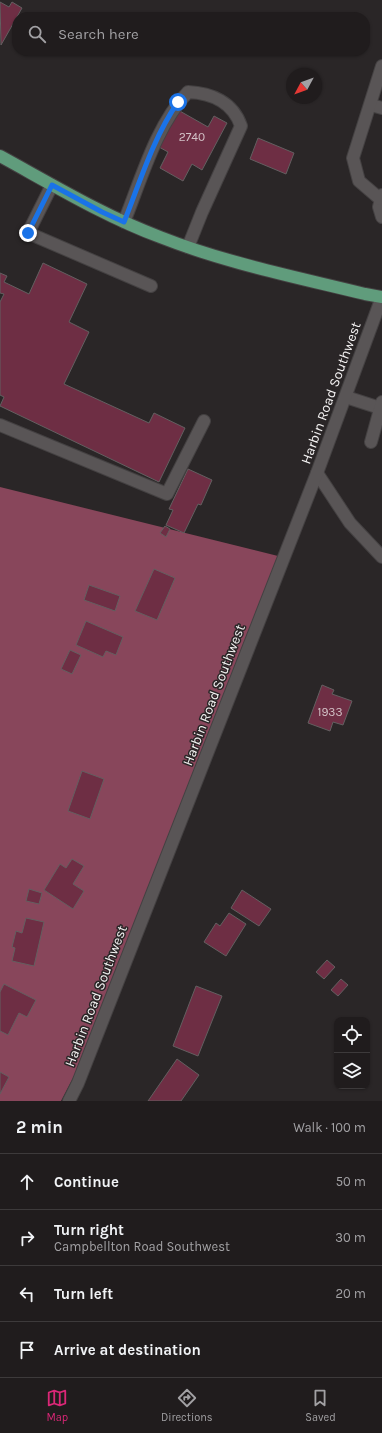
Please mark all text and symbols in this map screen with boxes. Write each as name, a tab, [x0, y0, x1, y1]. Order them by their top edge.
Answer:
search box	[12, 12, 370, 56]
icon: search	[26, 23, 48, 45]
text: Search here	[58, 25, 139, 43]
north arrow	[286, 68, 322, 104]
route start	[169, 93, 187, 111]
house number: 2740	[179, 130, 205, 144]
route end	[19, 224, 37, 242]
street label: Harbin Road Southwest	[297, 320, 365, 466]
street label: Harbin Road Southwest	[179, 622, 249, 768]
house number: 1933	[317, 705, 343, 719]
street label: Harbin Road Southwest	[61, 923, 131, 1069]
map controls	[334, 1017, 370, 1089]
button: locate	[334, 1017, 370, 1053]
button: layers	[334, 1053, 370, 1089]
text: 2 min	[16, 1117, 63, 1137]
text: Walk · 100 m	[293, 1120, 366, 1135]
icon: ahead	[16, 1171, 38, 1193]
text: Continue	[54, 1173, 119, 1191]
text: 50 m	[336, 1174, 366, 1189]
text: Turn right	[54, 1221, 124, 1239]
icon: right	[16, 1227, 38, 1249]
text: 30 m	[335, 1230, 366, 1245]
text: Campbellton Road Southwest	[54, 1239, 230, 1254]
icon: left	[16, 1283, 38, 1305]
text: Turn left	[54, 1285, 113, 1303]
text: 20 m	[336, 1286, 366, 1301]
icon: arrive	[16, 1339, 38, 1361]
text: Arrive at destination	[54, 1341, 201, 1359]
tab: Map	[46, 1387, 68, 1424]
tab: Directions	[161, 1387, 213, 1424]
tab: Saved	[305, 1387, 336, 1424]

